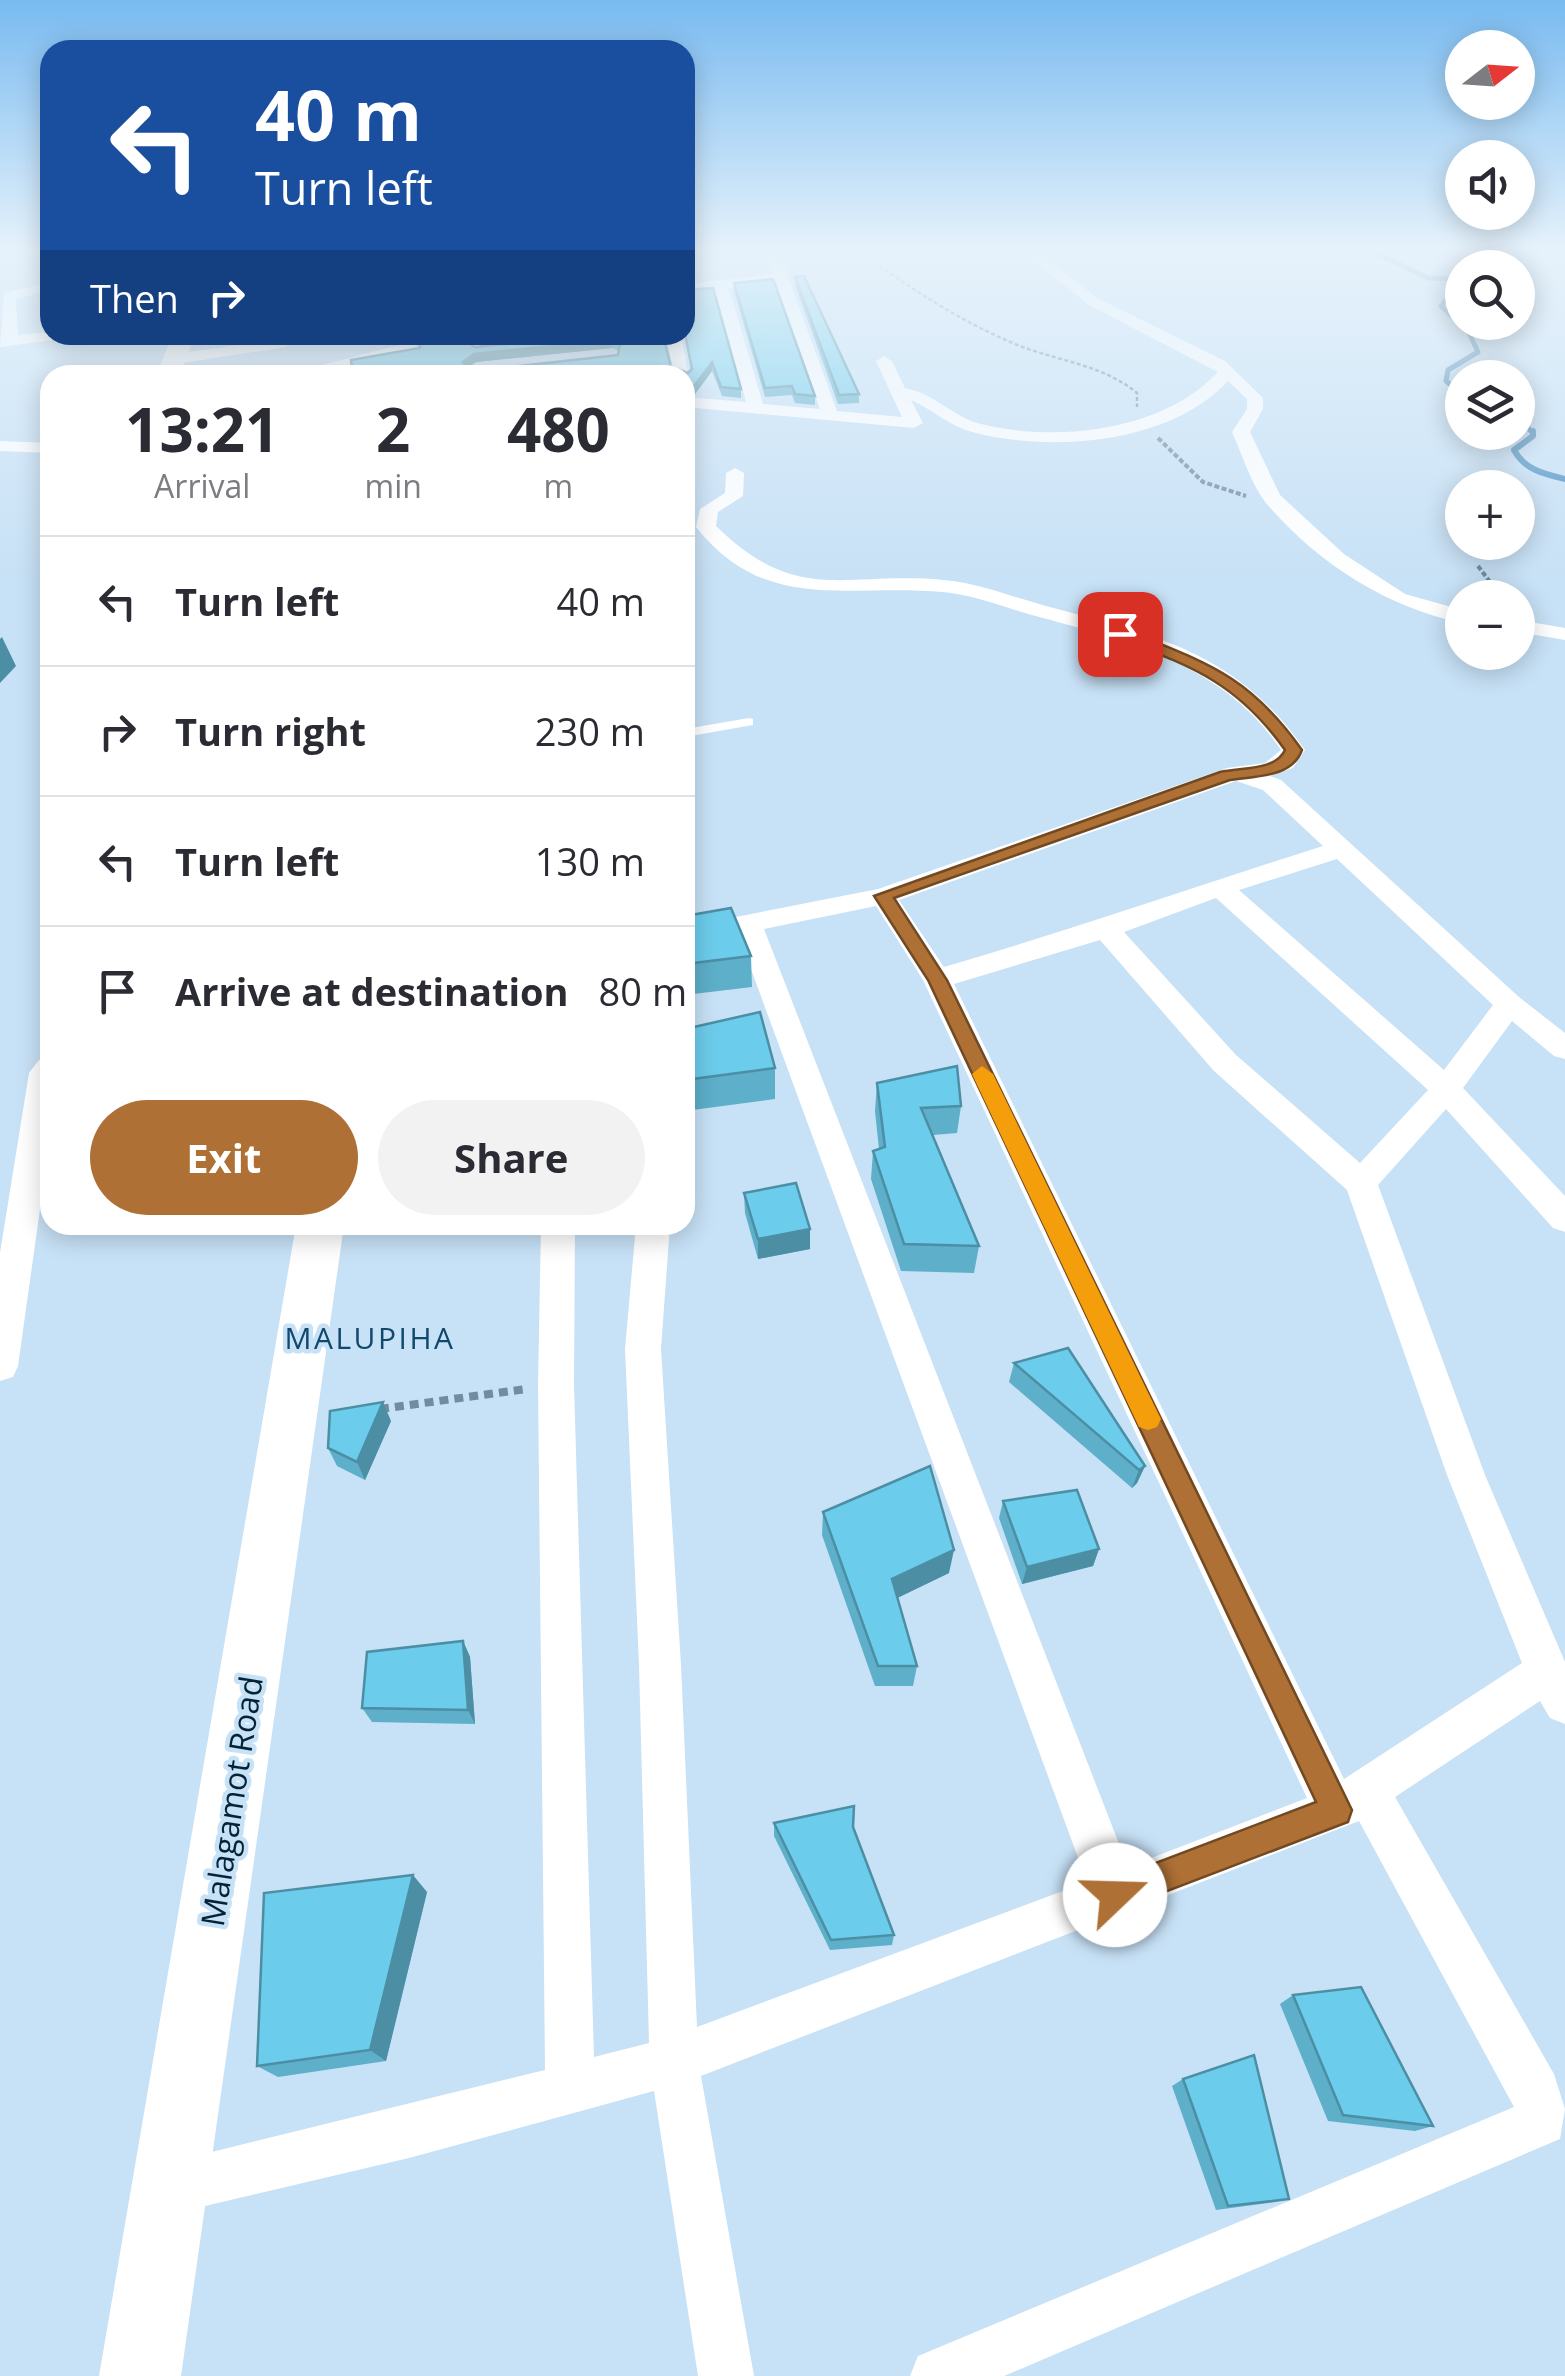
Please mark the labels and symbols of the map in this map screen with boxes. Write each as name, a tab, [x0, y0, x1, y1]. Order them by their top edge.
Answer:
north arrow	[1445, 30, 1535, 120]
pin	[1078, 592, 1163, 677]
district label: MALUPIHA	[285, 1317, 456, 1358]
street label: Malagamot Road	[190, 1673, 272, 1929]
position arrow	[1063, 1843, 1167, 1947]

